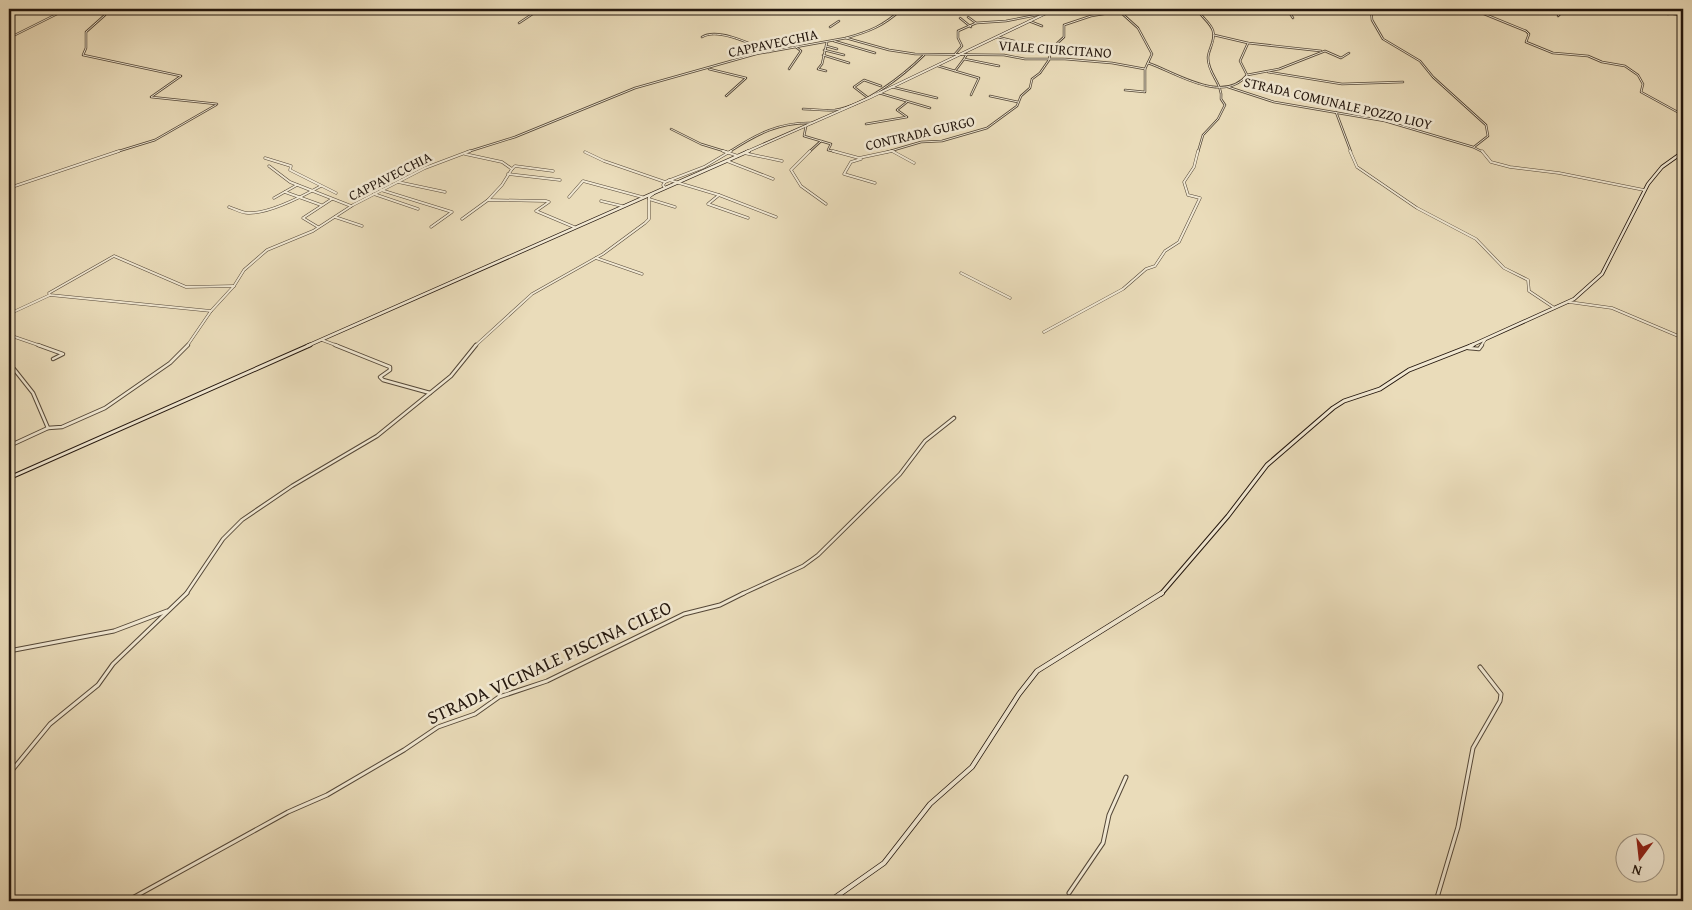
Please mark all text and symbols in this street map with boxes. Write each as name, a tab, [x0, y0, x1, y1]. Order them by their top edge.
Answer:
street label: CAPPAVECCHIA	[726, 24, 820, 62]
street label: VIALE CIURCITANO	[998, 35, 1112, 63]
street label: STRADA COMUNALE POZZO LIOY	[1242, 72, 1435, 135]
street label: CONTRADA GURGO	[863, 111, 977, 155]
street label: CAPPAVECCHIA	[345, 146, 435, 206]
street label: STRADA VICINALE PISCINA CILEO	[422, 593, 676, 731]
north arrow	[1614, 832, 1664, 882]
text: N	[1629, 860, 1644, 881]

